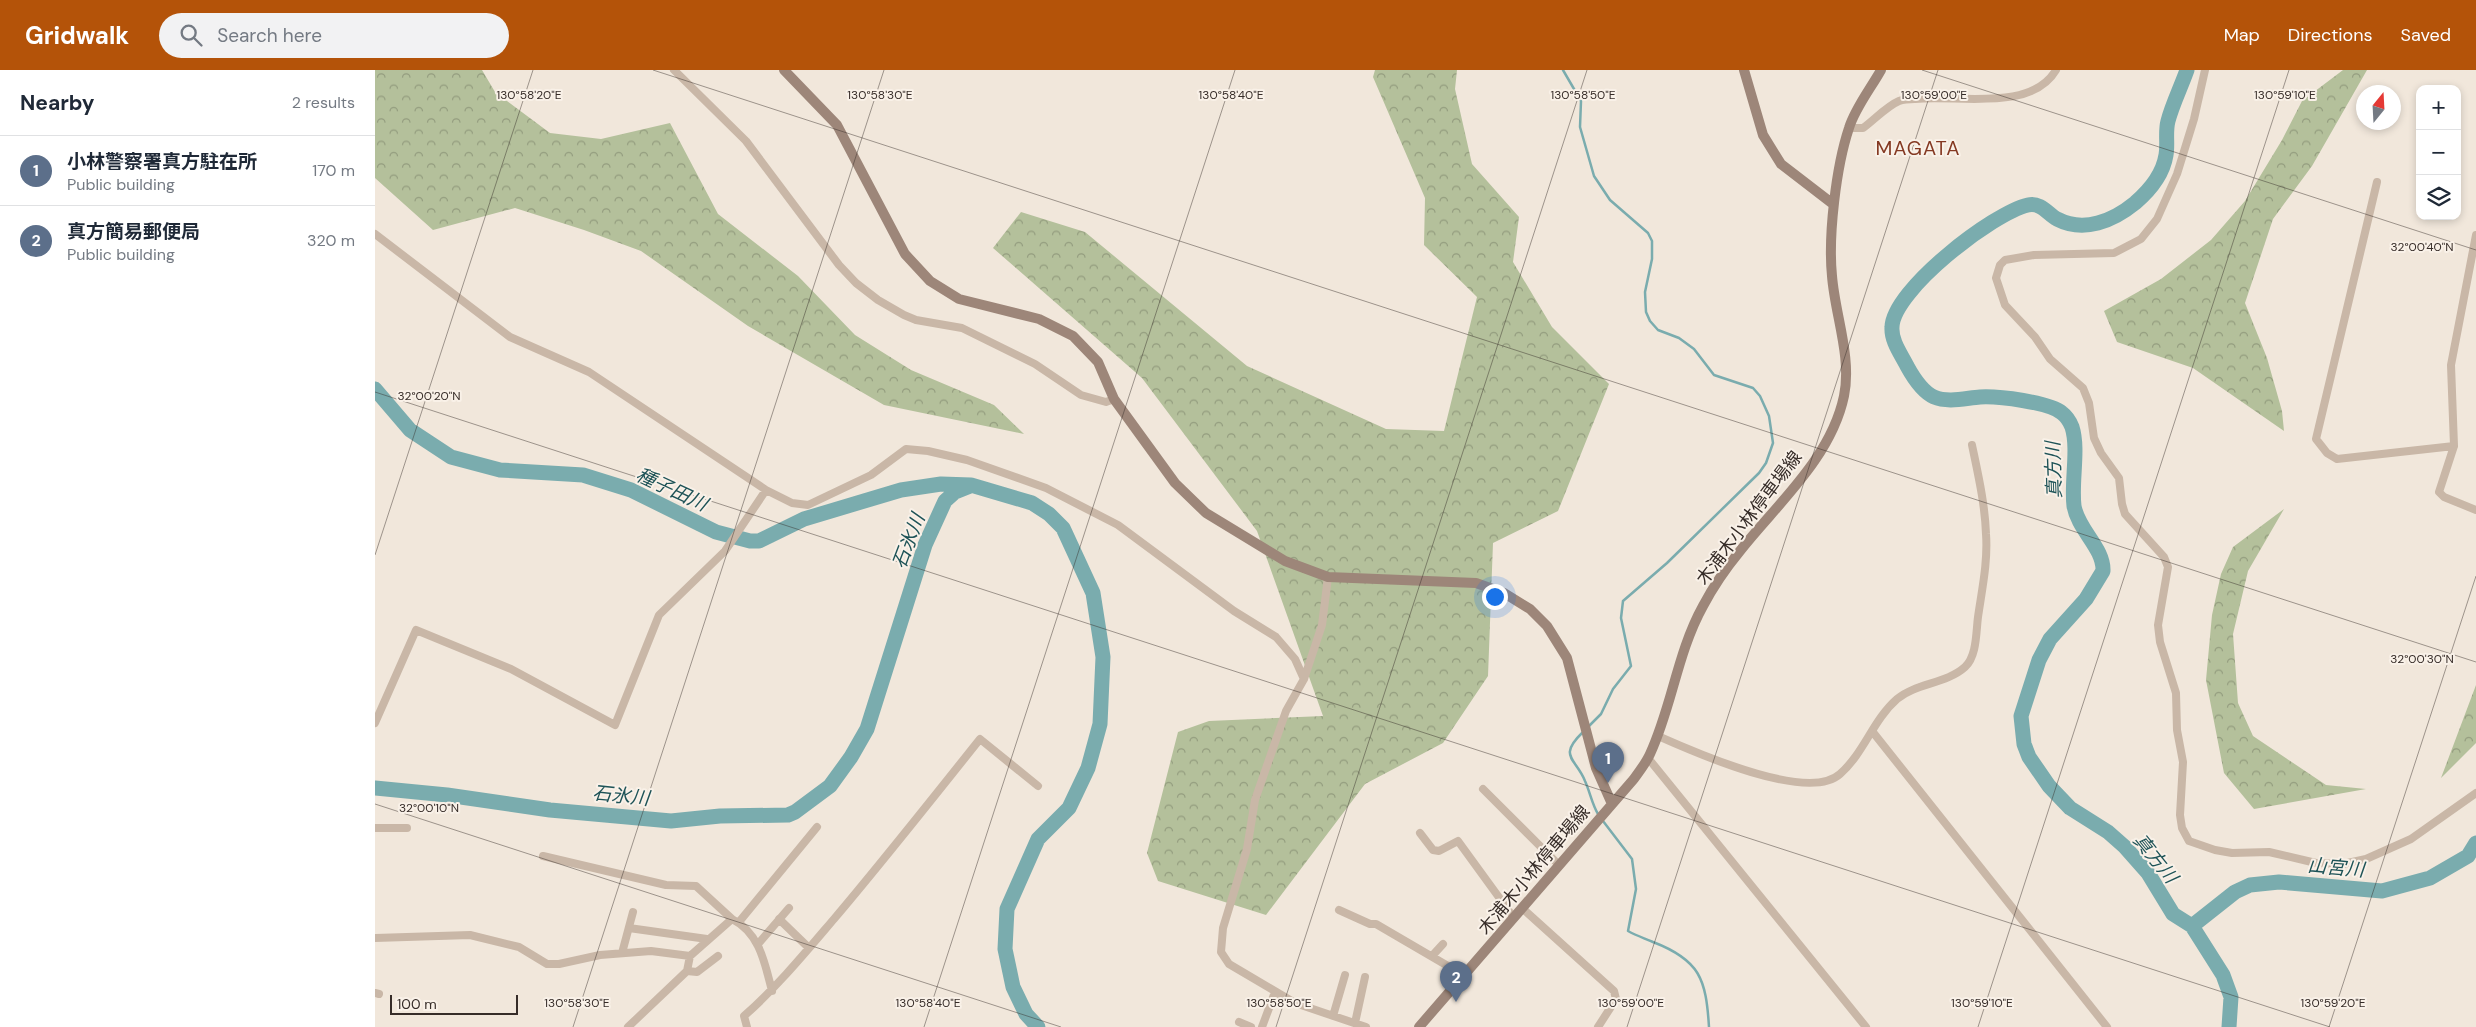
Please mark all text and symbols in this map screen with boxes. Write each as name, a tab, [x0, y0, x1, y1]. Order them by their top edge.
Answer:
search box	[159, 13, 509, 58]
text: Gridwalk	[25, 20, 129, 51]
icon: search	[177, 21, 205, 49]
text: Search here	[217, 23, 322, 48]
text: Map	[2224, 23, 2260, 47]
text: Directions	[2288, 23, 2373, 47]
text: Saved	[2401, 23, 2451, 47]
north arrow	[2356, 85, 2401, 130]
map controls	[2416, 85, 2461, 220]
button: +	[2416, 85, 2461, 130]
text: 130°58'20"E	[497, 87, 562, 103]
text: 130°58'30"E	[847, 87, 913, 103]
text: 130°58'40"E	[1199, 87, 1264, 103]
text: 130°58'50"E	[1550, 87, 1616, 103]
text: 130°59'00"E	[1901, 87, 1967, 103]
text: 130°59'10"E	[2254, 87, 2316, 103]
text: Nearby	[20, 89, 94, 117]
text: 2 results	[292, 92, 355, 113]
button: −	[2416, 130, 2461, 175]
district label: MAGATA	[1875, 135, 1961, 161]
text: 小林警察署真方駐在所	[67, 149, 257, 174]
text: 1	[33, 160, 39, 181]
text: 170 m	[312, 160, 355, 181]
text: Public building	[67, 174, 175, 195]
button: layers	[2416, 175, 2461, 220]
text: 真方簡易郵便局	[67, 219, 200, 244]
text: 2	[31, 230, 41, 251]
text: 320 m	[307, 230, 355, 251]
text: 32°00'40"N	[2390, 239, 2454, 255]
text: Public building	[67, 244, 175, 265]
text: 32°00'20"N	[397, 388, 461, 404]
water label: 真方川	[2040, 439, 2067, 499]
street label: 木浦木小林停車場線	[1691, 446, 1807, 590]
water label: 種子田川	[632, 462, 713, 518]
water label: 石氷川	[887, 508, 931, 572]
your location	[1482, 584, 1508, 610]
text: 32°00'30"N	[2390, 651, 2454, 667]
pin: 1	[1592, 742, 1624, 783]
water label: 石氷川	[591, 780, 653, 811]
text: 32°00'10"N	[399, 800, 459, 816]
street label: 木浦木小林停車場線	[1473, 800, 1595, 940]
water label: 真方川	[2128, 828, 2185, 890]
water label: 山宮川	[2306, 853, 2367, 883]
pin: 2	[1440, 961, 1472, 1002]
scale bar	[390, 992, 517, 1015]
text: 100 m	[397, 995, 437, 1013]
text: 130°58'30"E	[544, 995, 610, 1011]
text: 130°58'40"E	[896, 995, 961, 1011]
text: 130°58'50"E	[1246, 995, 1312, 1011]
text: 130°59'00"E	[1598, 995, 1664, 1011]
text: 130°59'10"E	[1951, 995, 2013, 1011]
text: 130°59'20"E	[2301, 995, 2366, 1011]

